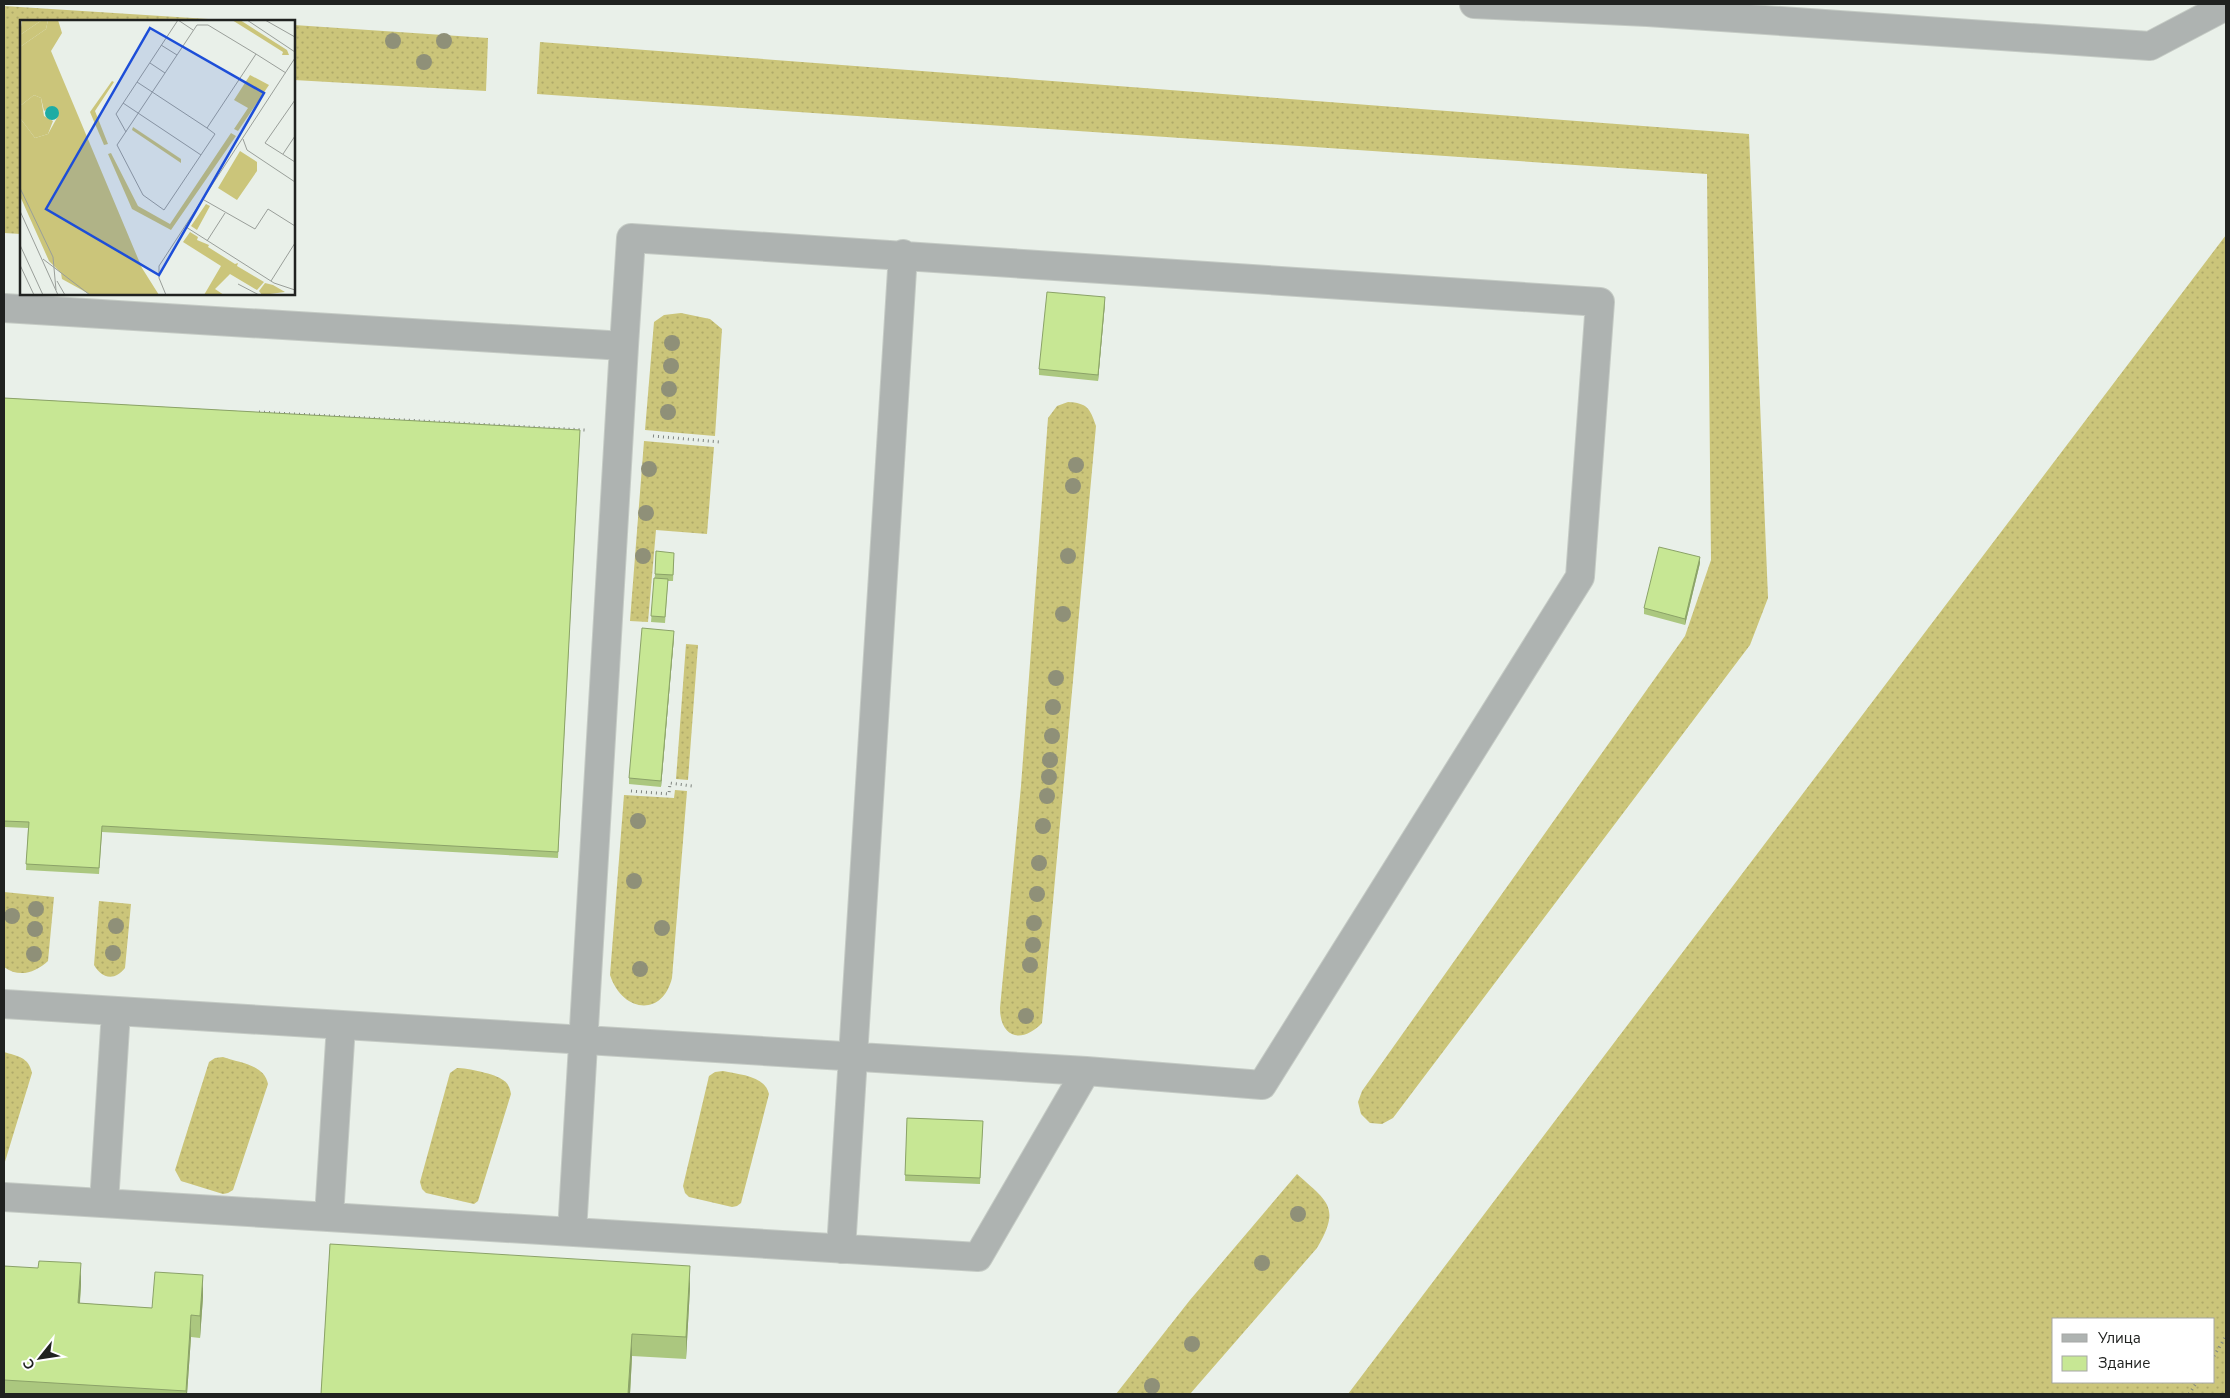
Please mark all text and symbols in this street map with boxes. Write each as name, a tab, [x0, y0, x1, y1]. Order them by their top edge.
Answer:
inset map	[20, 20, 295, 295]
legend	[2052, 1318, 2215, 1383]
text: Улица	[2097, 1328, 2141, 1348]
north arrow	[15, 1333, 65, 1383]
text: Здание	[2098, 1353, 2150, 1373]
text: С	[18, 1355, 40, 1373]

